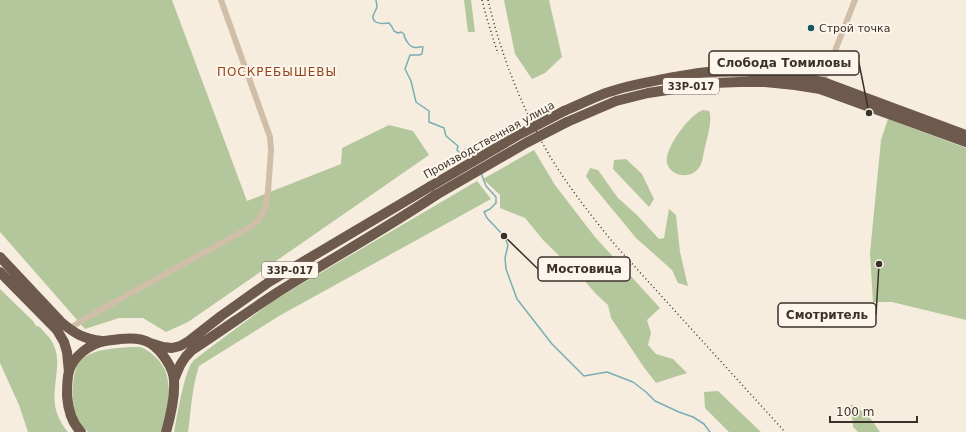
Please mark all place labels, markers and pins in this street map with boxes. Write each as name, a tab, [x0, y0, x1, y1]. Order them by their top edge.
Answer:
place label: Строй точка	[819, 22, 890, 35]
marker: Строй точка	[806, 23, 816, 33]
callout: Слобода Томиловы	[709, 51, 859, 75]
callout: Мостовица	[538, 257, 630, 281]
callout: Смотритель	[778, 303, 876, 327]

